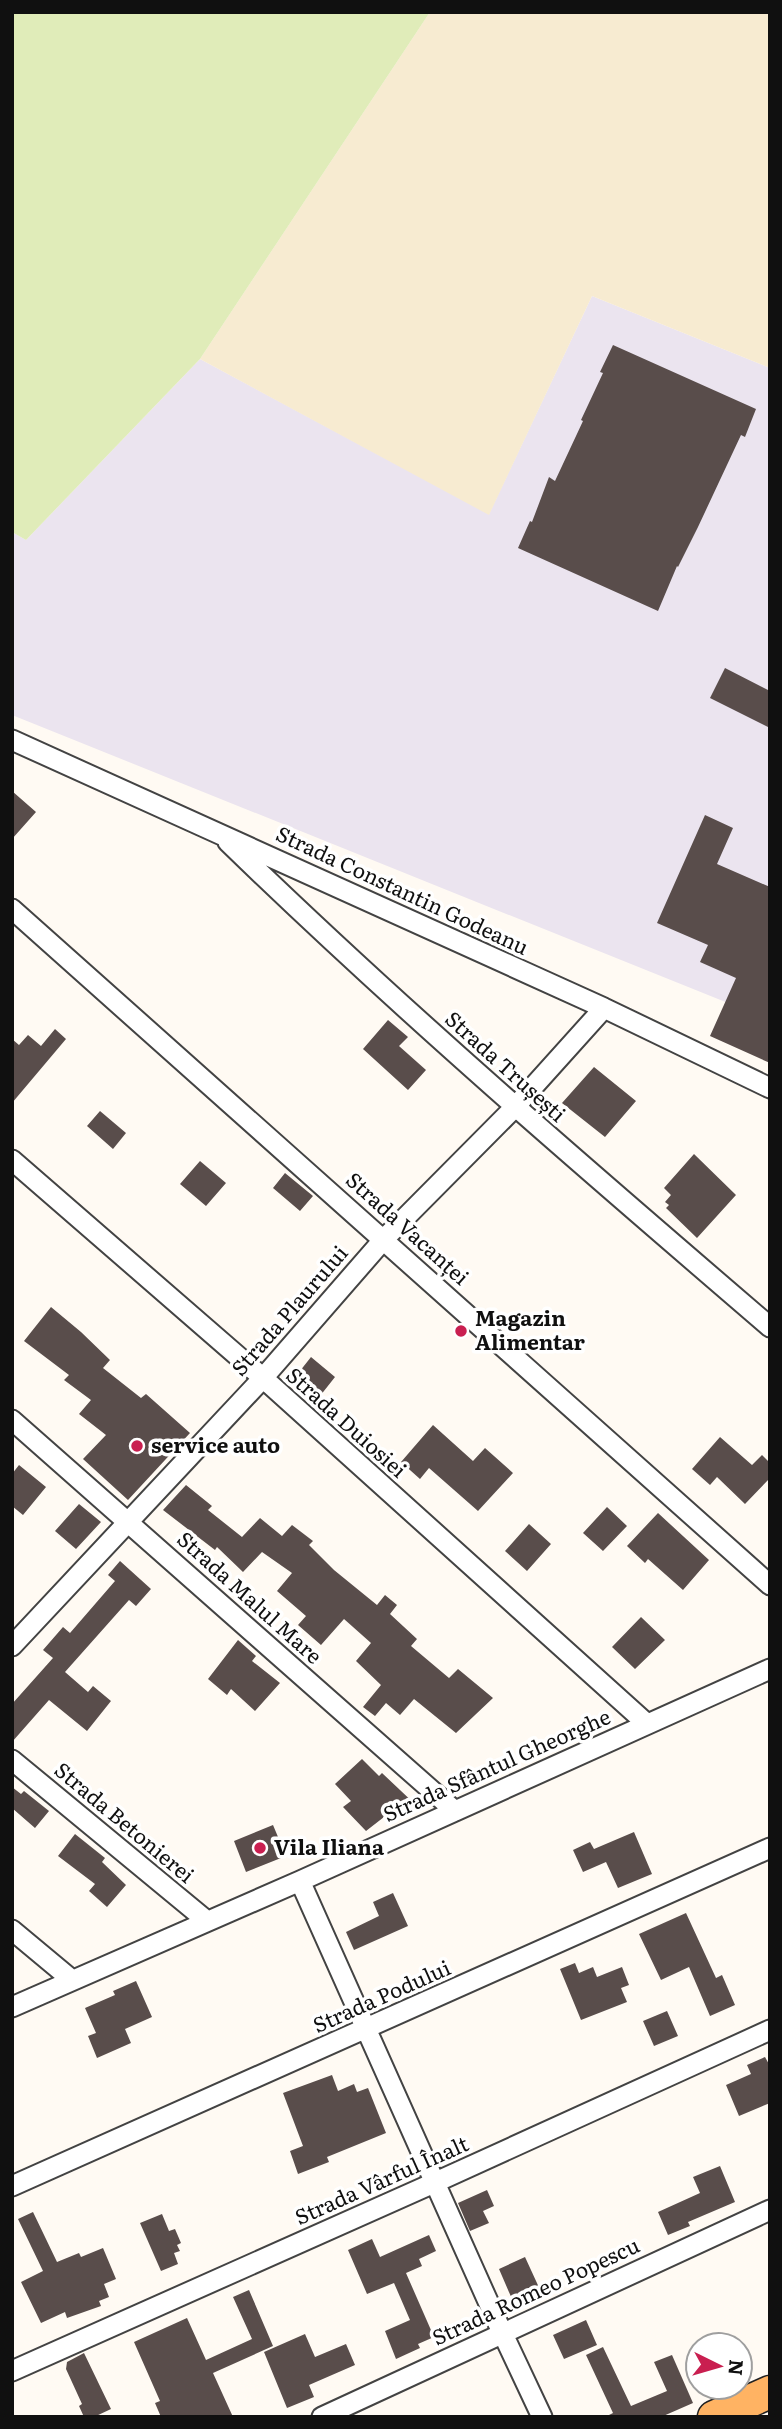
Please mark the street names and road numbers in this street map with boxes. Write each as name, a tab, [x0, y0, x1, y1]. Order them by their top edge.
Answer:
street label: Strada Constantin Godeanu	[272, 817, 534, 961]
street label: Strada Trușești	[439, 1002, 574, 1128]
street label: Strada Vacanței	[340, 1163, 477, 1291]
street label: Strada Plaurului	[223, 1237, 354, 1381]
street label: Strada Duiosiei	[281, 1359, 415, 1484]
street label: Strada Malul Mare	[171, 1523, 330, 1670]
street label: Strada Sfântul Gheorghe	[377, 1699, 615, 1828]
street label: Strada Betonierei	[49, 1753, 202, 1889]
street label: Strada Podului	[307, 1951, 455, 2039]
street label: Strada Vârful Înalt	[289, 2126, 473, 2231]
street label: Strada Romeo Popescu	[426, 2228, 644, 2351]

